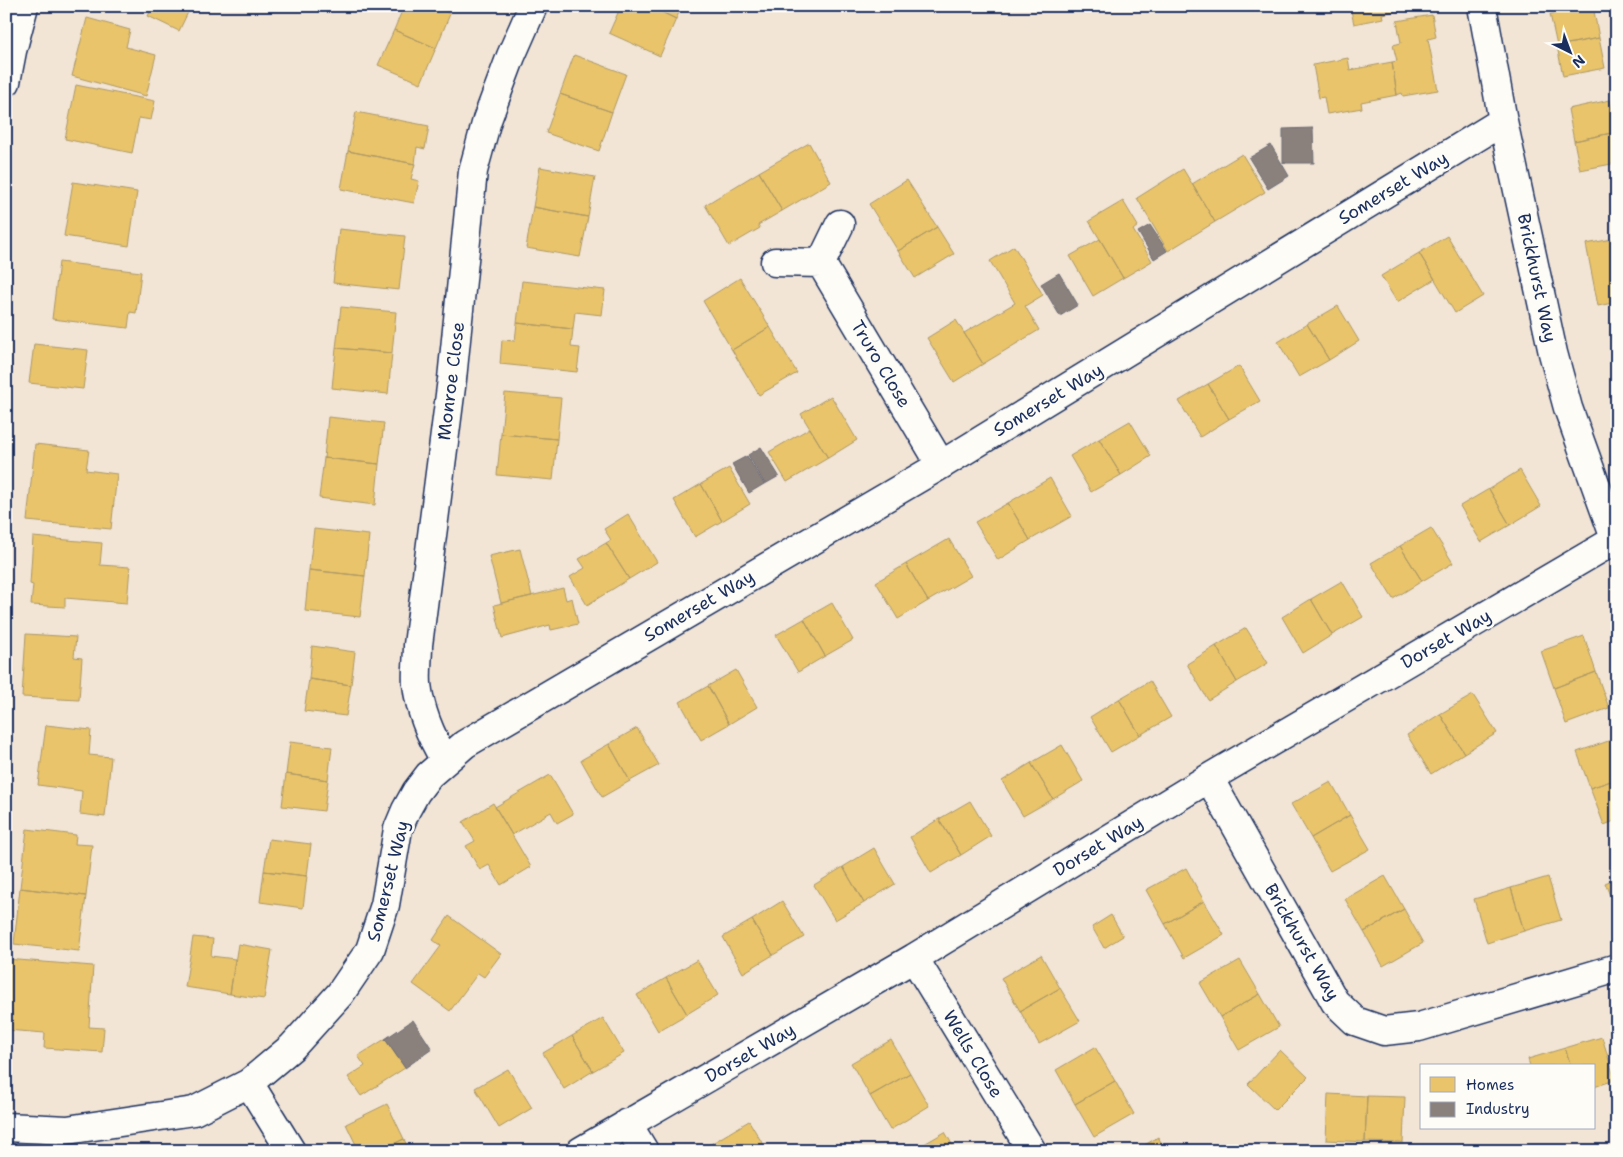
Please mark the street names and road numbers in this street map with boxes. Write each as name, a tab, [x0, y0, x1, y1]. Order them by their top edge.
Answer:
street label: Somerset Way	[1334, 146, 1452, 230]
street label: Brickhurst Way	[1512, 211, 1562, 345]
street label: Truro Close	[845, 316, 917, 412]
street label: Monroe Close	[432, 320, 470, 442]
street label: Somerset Way	[989, 358, 1107, 442]
street label: Somerset Way	[639, 565, 759, 647]
street label: Dorset Way	[1396, 603, 1496, 675]
street label: Dorset Way	[1049, 810, 1147, 882]
street label: Somerset Way	[361, 818, 415, 944]
street label: Brickhurst Way	[1259, 879, 1345, 1005]
street label: Wells Close	[937, 1006, 1009, 1102]
street label: Dorset Way	[700, 1017, 800, 1089]

